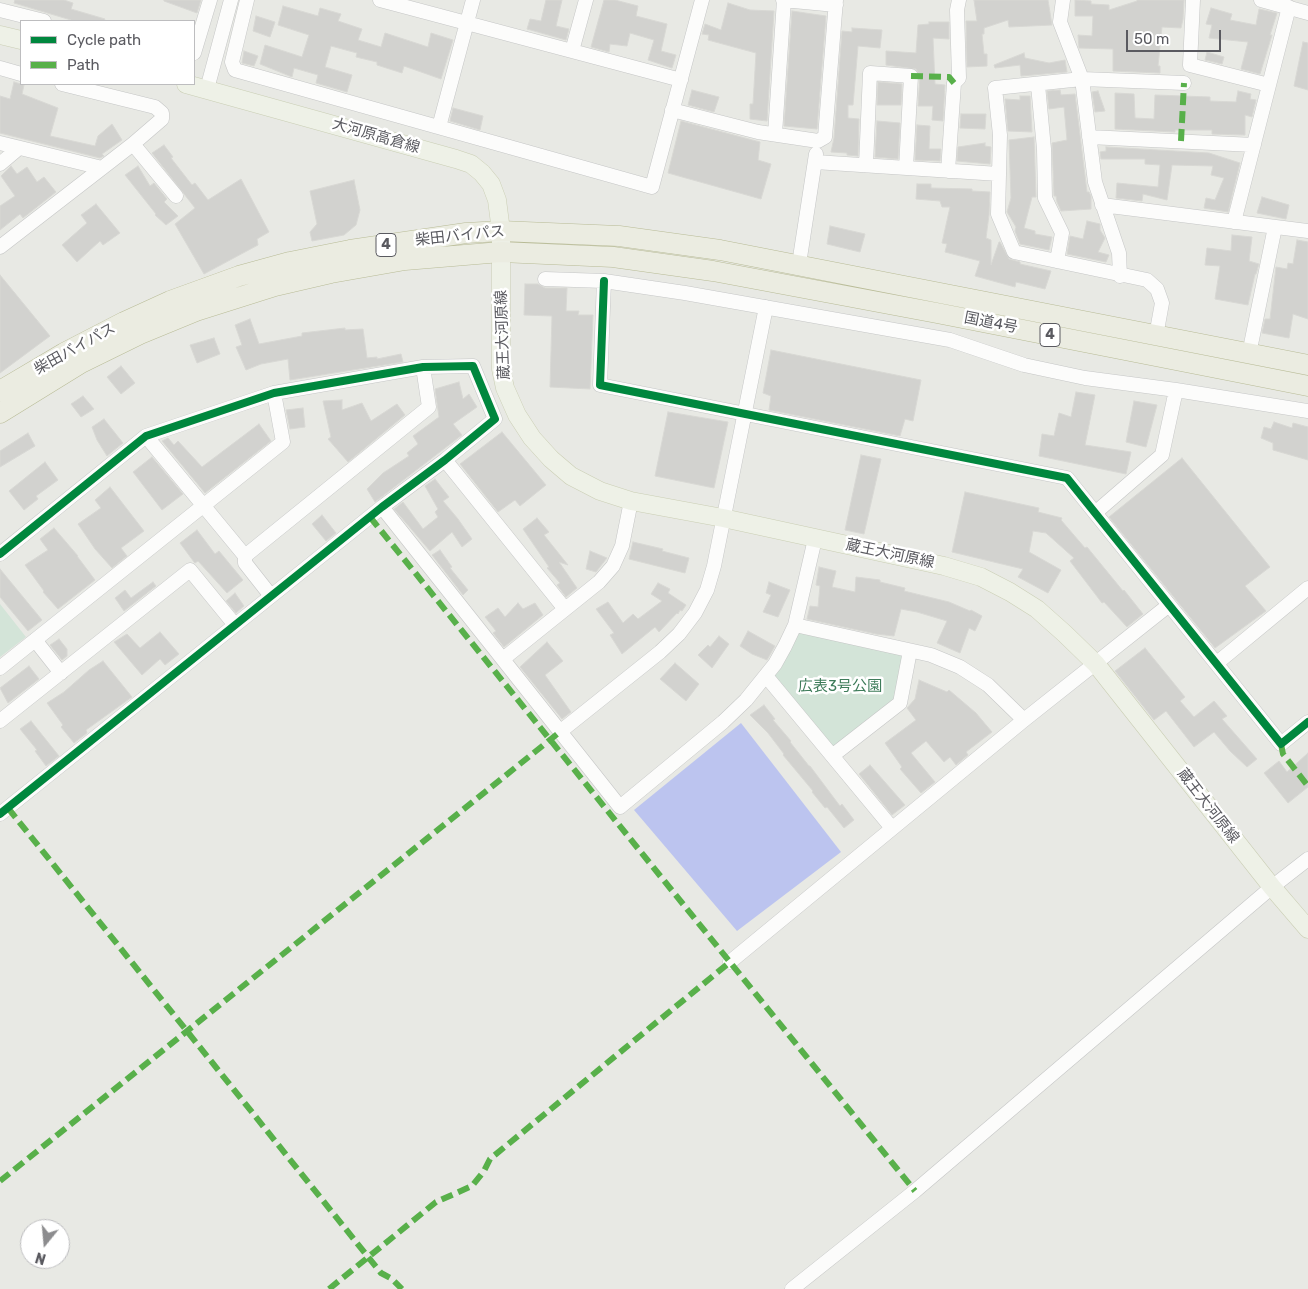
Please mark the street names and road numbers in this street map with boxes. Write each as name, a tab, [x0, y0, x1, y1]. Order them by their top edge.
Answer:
street label: 大河原高倉線	[330, 115, 422, 157]
street label: 柴田バイパス	[414, 222, 506, 250]
road number: 4	[376, 234, 396, 256]
street label: 蔵王大河原線	[492, 290, 514, 380]
street label: 国道4号	[963, 309, 1019, 337]
street label: 柴田バイパス	[31, 319, 119, 379]
road number: 4	[1040, 324, 1060, 346]
street label: 蔵王大河原線	[844, 536, 936, 572]
street label: 蔵王大河原線	[1173, 765, 1243, 847]

